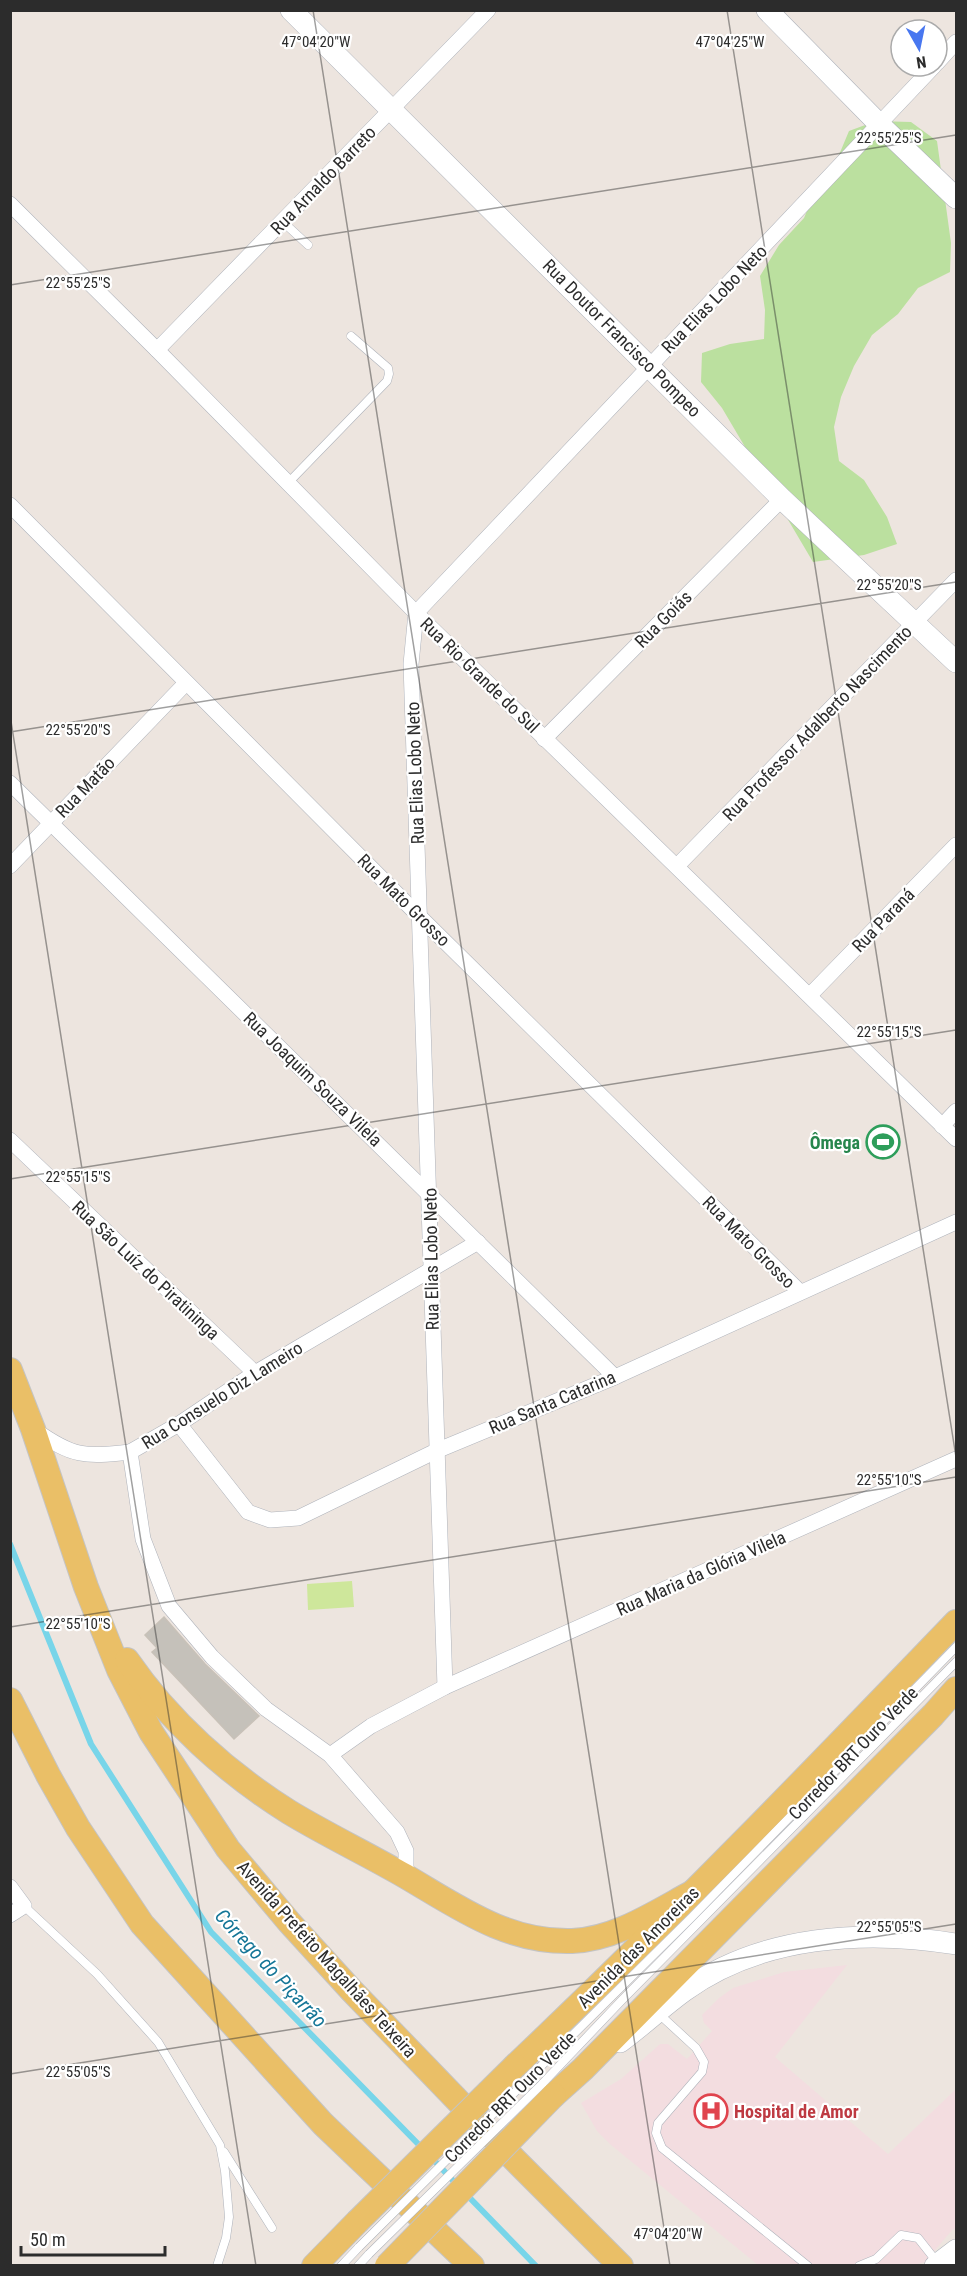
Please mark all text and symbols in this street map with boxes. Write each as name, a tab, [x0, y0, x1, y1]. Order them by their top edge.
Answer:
north arrow	[889, 18, 949, 78]
text: 47°04'20"W	[282, 33, 351, 51]
text: 47°04'25"W	[696, 33, 765, 51]
text: N	[915, 52, 928, 72]
street label: Rua Arnaldo Barreto	[266, 122, 380, 238]
text: 22°55'25"S	[856, 129, 922, 147]
street label: Rua Elias Lobo Neto	[657, 240, 771, 358]
street label: Rua Doutor Francisco Pompeo	[539, 255, 705, 421]
text: 22°55'25"S	[45, 274, 111, 292]
text: 22°55'20"S	[856, 576, 922, 594]
street label: Rua Goiás	[630, 586, 696, 652]
street label: Rua Rio Grande do Sul	[416, 613, 544, 737]
street label: Rua Professor Adalberto Nascimento	[718, 621, 916, 825]
street label: Rua Elias Lobo Neto	[402, 701, 428, 845]
text: 22°55'20"S	[45, 721, 111, 739]
street label: Rua Matão	[51, 752, 119, 822]
street label: Rua Mato Grosso	[353, 849, 455, 951]
street label: Rua Paraná	[847, 884, 919, 956]
street label: Rua Joaquim Souza Vilela	[239, 1007, 387, 1151]
text: 22°55'15"S	[856, 1023, 922, 1041]
sports icon: Ômega	[865, 1124, 901, 1160]
place label: Ômega	[810, 1132, 860, 1153]
text: 22°55'15"S	[45, 1168, 111, 1186]
street label: Rua Elias Lobo Neto	[419, 1188, 443, 1330]
street label: Rua Mato Grosso	[698, 1191, 800, 1293]
street label: Rua São Luíz do Piratininga	[68, 1196, 224, 1344]
street label: Rua Consuelo Diz Lameiro	[138, 1337, 306, 1453]
street label: Rua Santa Catarina	[486, 1366, 618, 1438]
text: 22°55'10"S	[856, 1471, 922, 1489]
street label: Rua Maria da Glória Vilela	[613, 1526, 789, 1620]
text: 22°55'10"S	[45, 1615, 111, 1633]
street label: Corredor BRT Ouro Verde	[784, 1682, 922, 1824]
street label: Avenida Prefeito Magalhães Teixeira	[233, 1856, 421, 2062]
street label: Avenida das Amoreiras	[573, 1882, 703, 2012]
water label: Córrego do Piçarrão	[210, 1904, 332, 2032]
text: 22°55'05"S	[856, 1918, 922, 1936]
street label: Corredor BRT Ouro Verde	[440, 2027, 580, 2167]
text: 22°55'05"S	[45, 2063, 111, 2081]
hospital icon: Hospital de Amor	[693, 2093, 729, 2129]
place label: Hospital de Amor	[734, 2101, 859, 2122]
scale bar	[21, 2219, 165, 2257]
text: 47°04'20"W	[634, 2225, 703, 2243]
text: 50 m	[30, 2229, 65, 2250]

